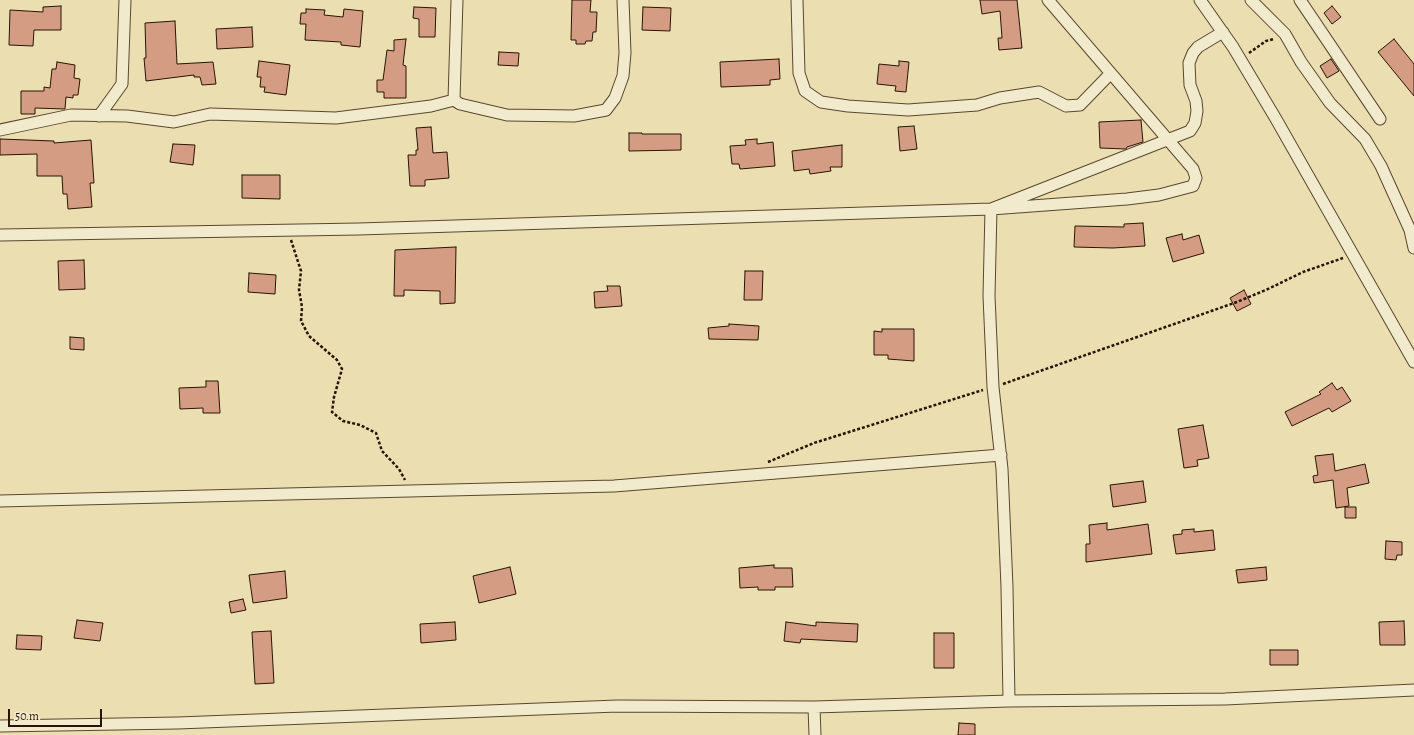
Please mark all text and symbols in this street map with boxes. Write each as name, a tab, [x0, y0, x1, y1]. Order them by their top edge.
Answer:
scale bar	[10, 701, 104, 727]
text: 50 m	[15, 708, 39, 724]

